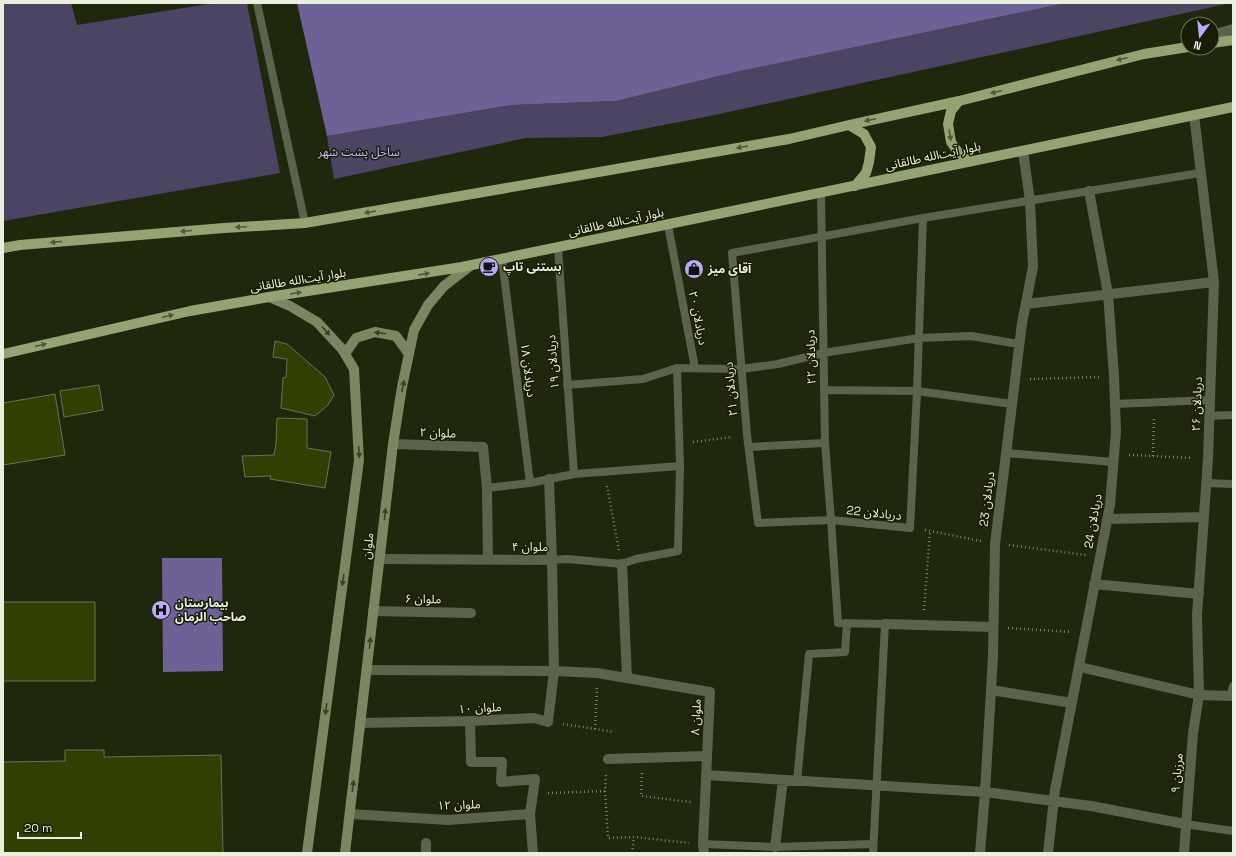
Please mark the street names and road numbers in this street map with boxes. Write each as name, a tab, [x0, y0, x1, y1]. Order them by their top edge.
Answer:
street label: بلوار آیت‌الله طالقانی	[884, 138, 982, 174]
street label: بلوار آیت‌الله طالقانی	[567, 204, 665, 240]
street label: بلوار آیت‌الله طالقانی	[249, 265, 347, 295]
street label: دریادلان ۲۰	[685, 290, 711, 347]
street label: دریادلان ۲۲	[803, 329, 819, 384]
street label: دریادلان ۱۹	[543, 334, 563, 390]
street label: دریادلان ۱۸	[517, 342, 539, 398]
street label: دریادلان ۲۱	[721, 361, 741, 417]
street label: دریادلان ۲۶	[1188, 376, 1206, 432]
street label: ملوان ۲	[419, 424, 457, 442]
street label: دریادلان 23	[976, 470, 998, 527]
street label: دریادلان 24	[1080, 492, 1106, 550]
street label: دریادلان 22	[846, 502, 903, 524]
street label: ملوان	[358, 532, 378, 560]
street label: ملوان ۴	[512, 539, 548, 555]
street label: ملوان ۶	[405, 591, 441, 607]
street label: ملوان ۸	[687, 698, 705, 736]
street label: ملوان ۱۰	[458, 699, 502, 717]
street label: مرزبان ۹	[1167, 752, 1187, 794]
street label: ملوان ۱۲	[437, 796, 481, 814]

